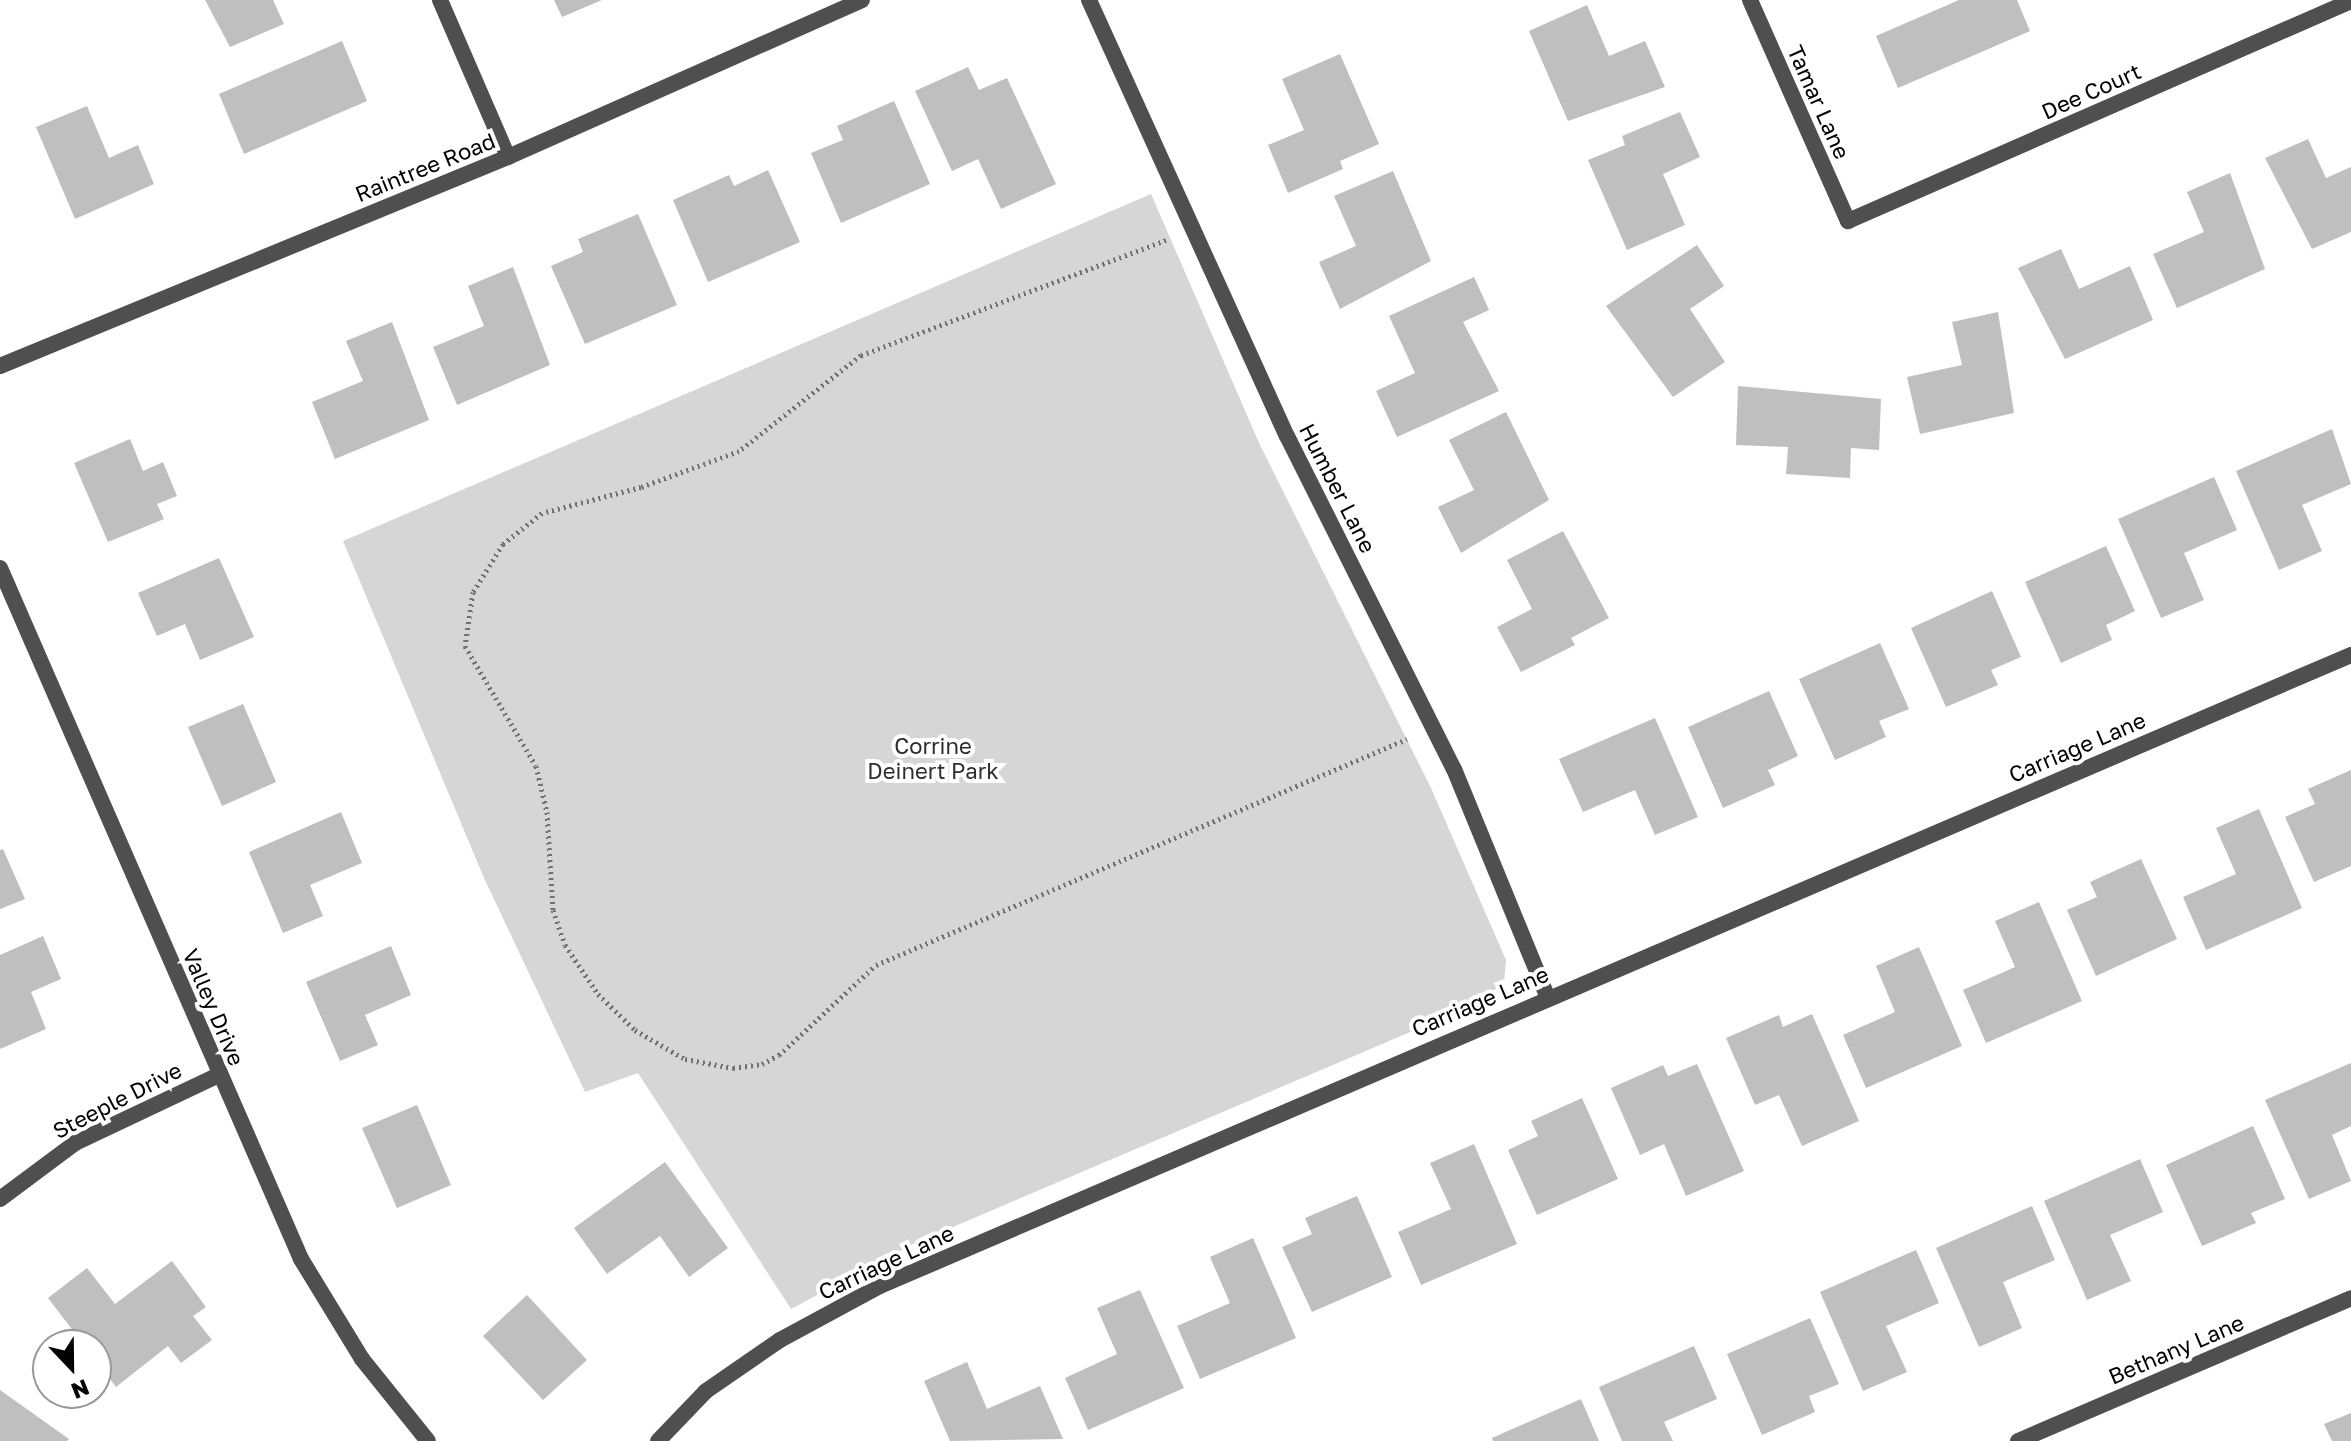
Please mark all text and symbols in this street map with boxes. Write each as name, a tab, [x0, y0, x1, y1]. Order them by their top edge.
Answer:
street label: Tamar Lane	[1782, 41, 1856, 163]
street label: Dee Court	[2037, 57, 2145, 125]
street label: Raintree Road	[351, 127, 499, 207]
street label: Humber Lane	[1294, 419, 1382, 557]
street label: Carriage Lane	[2005, 706, 2149, 788]
park label: Corrine Deinert Park	[867, 732, 999, 784]
street label: Valley Drive	[178, 945, 250, 1069]
street label: Carriage Lane	[1408, 960, 1552, 1042]
street label: Steeple Drive	[48, 1056, 186, 1144]
street label: Carriage Lane	[814, 1219, 958, 1305]
street label: Bethany Lane	[2104, 1309, 2248, 1389]
north arrow	[32, 1329, 112, 1409]
text: N	[68, 1374, 93, 1406]

